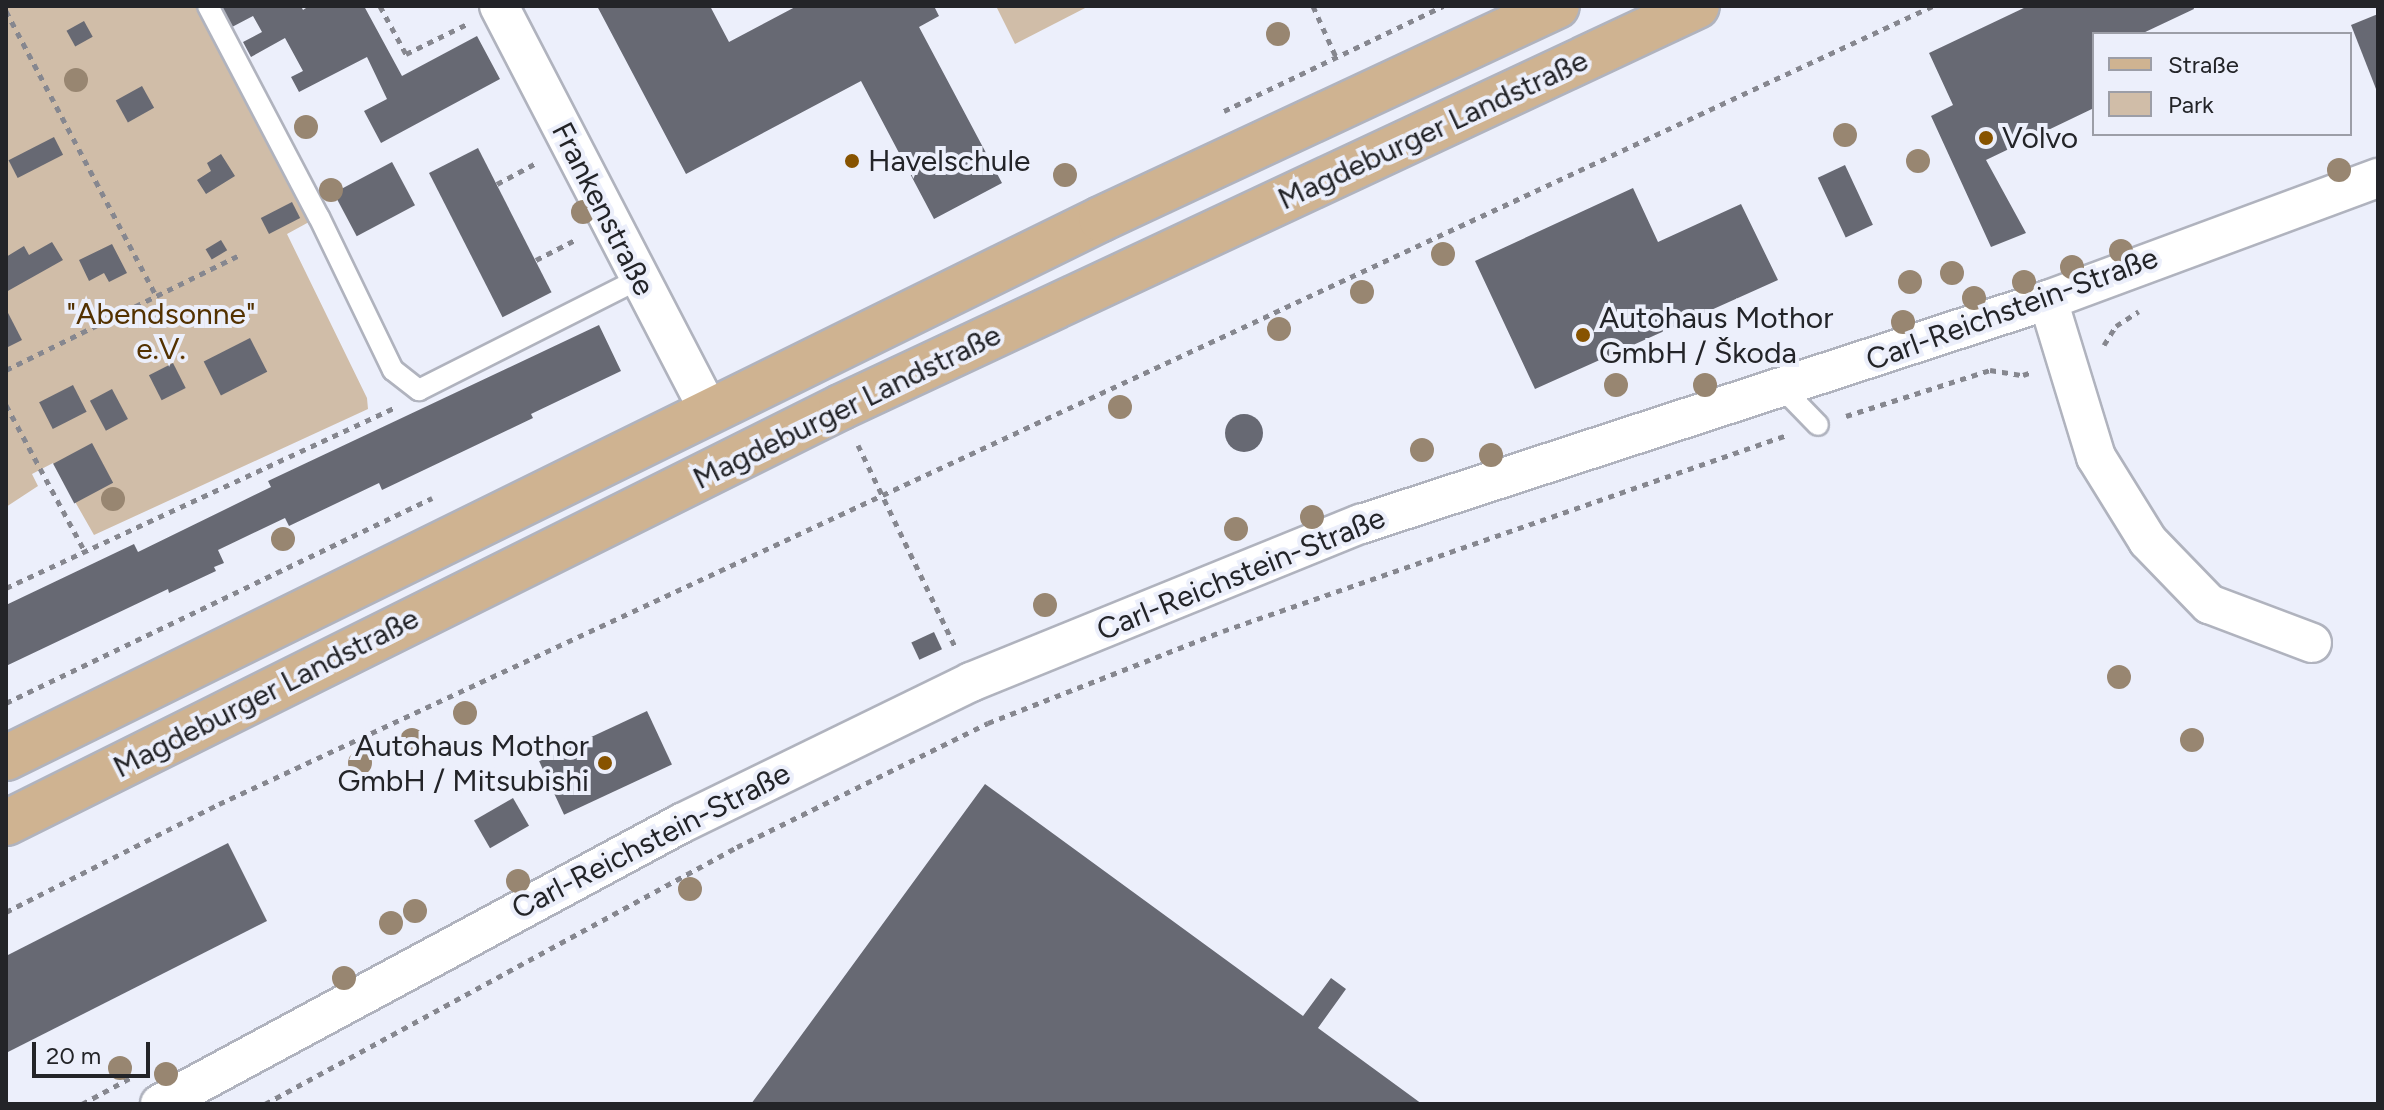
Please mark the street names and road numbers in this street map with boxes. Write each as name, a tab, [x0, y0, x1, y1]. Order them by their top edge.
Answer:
street label: Magdeburger Landstraße	[1272, 42, 1594, 218]
street label: Frankenstraße	[544, 116, 662, 302]
street label: Carl-Reichstein-Straße	[1861, 239, 2163, 379]
street label: Magdeburger Landstraße	[687, 317, 1007, 497]
street label: Carl-Reichstein-Straße	[1092, 500, 1390, 648]
street label: Magdeburger Landstraße	[107, 600, 425, 786]
street label: Carl-Reichstein-Straße	[506, 755, 796, 927]

